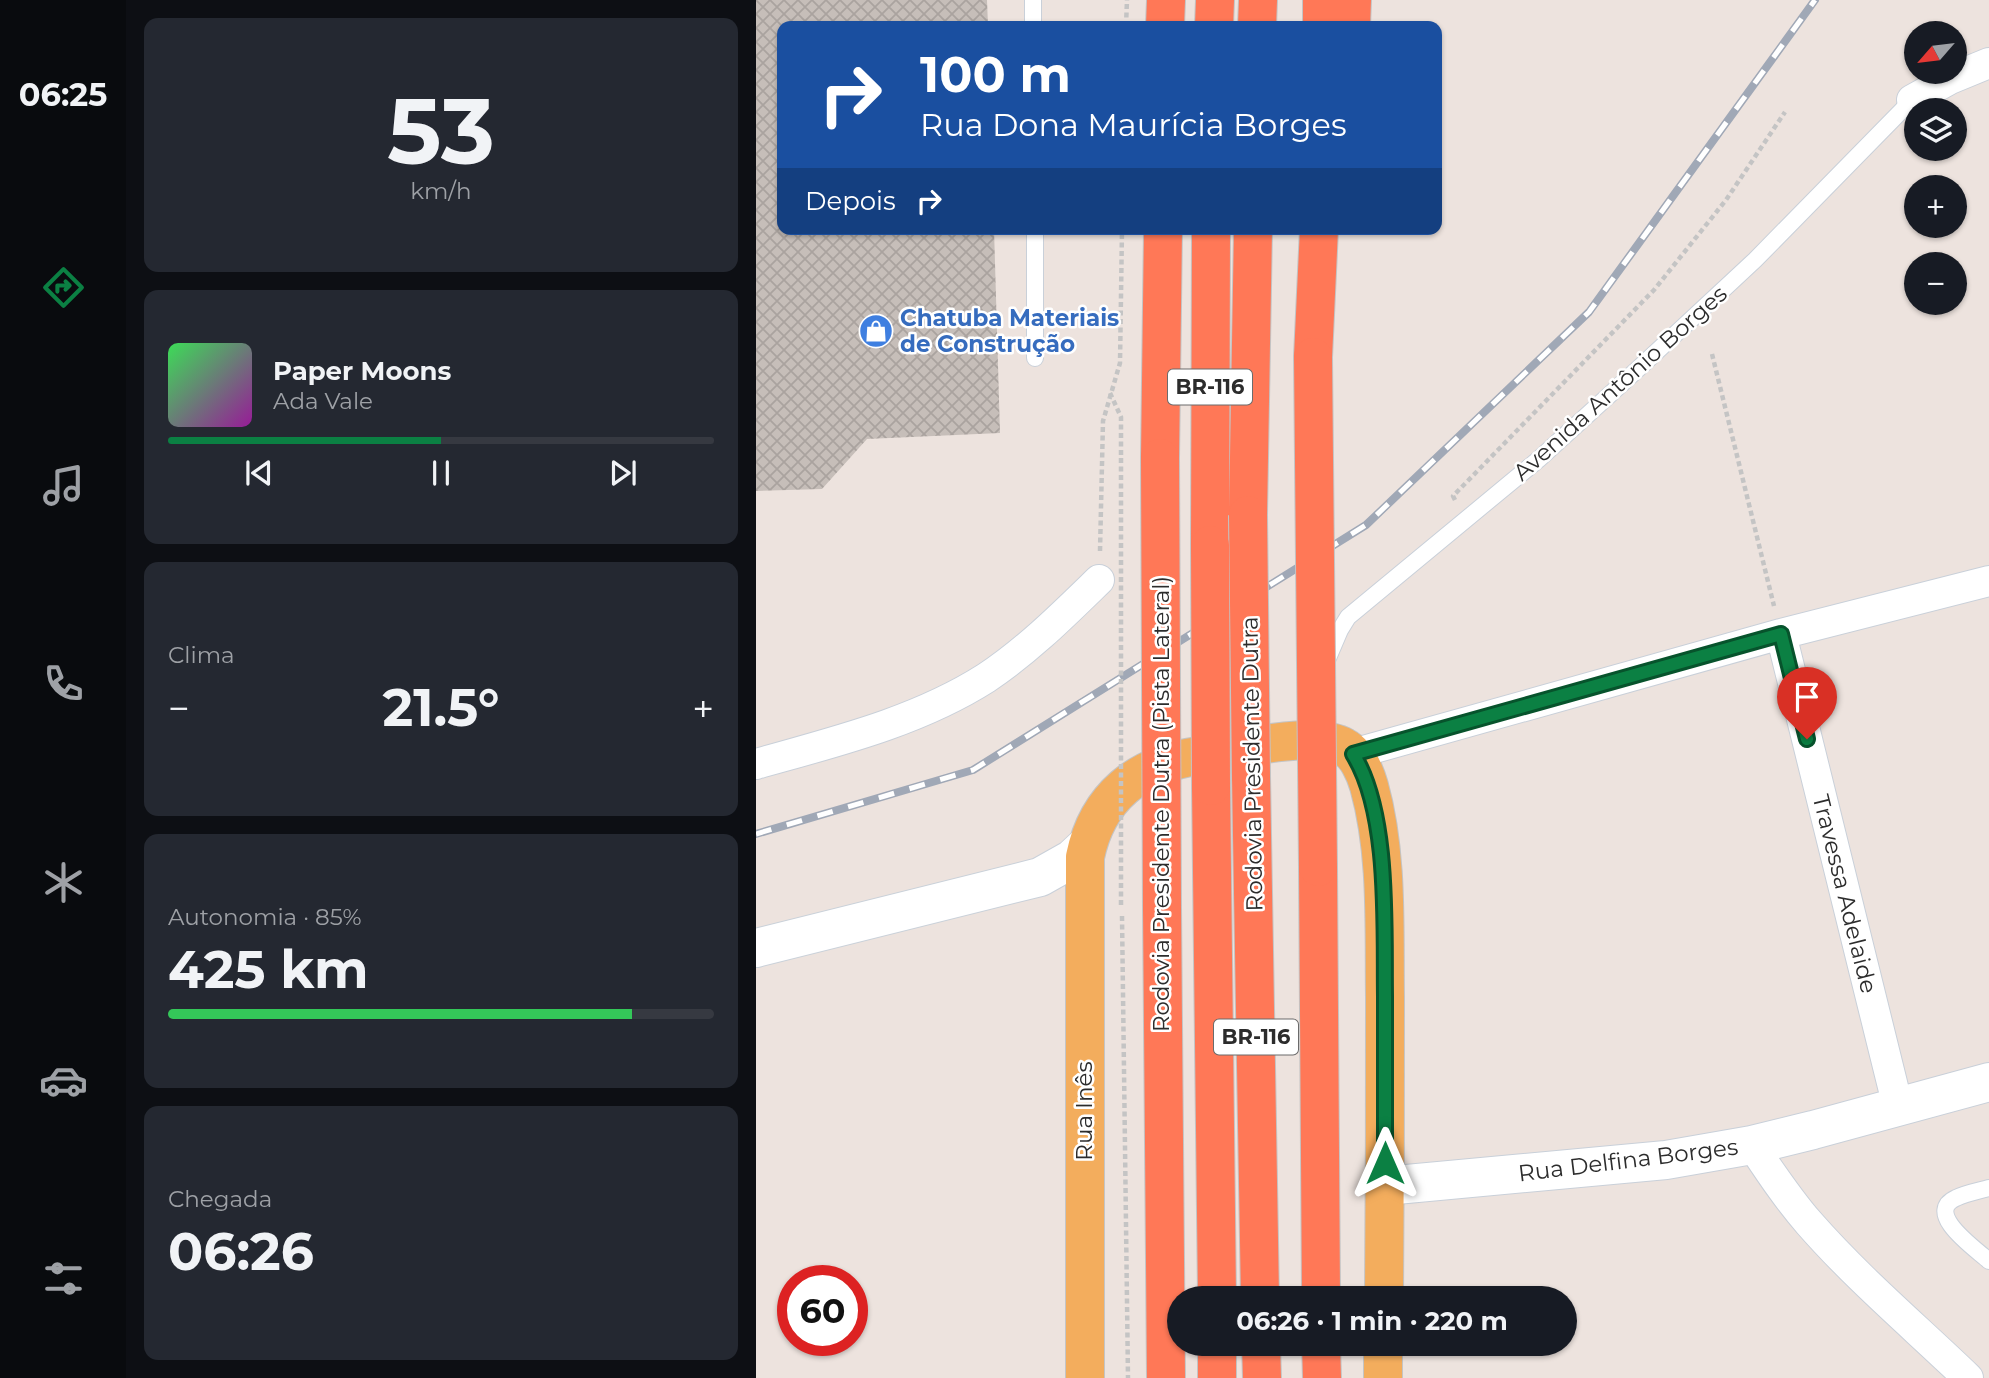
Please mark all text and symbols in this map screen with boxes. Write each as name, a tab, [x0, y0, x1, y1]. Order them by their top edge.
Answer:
north arrow	[1904, 21, 1967, 84]
map controls	[1904, 21, 1967, 315]
text: 100 m	[920, 45, 1071, 104]
icon: right	[805, 49, 896, 140]
text: 06:25	[19, 75, 107, 114]
text: 53	[387, 76, 495, 187]
button: layers	[1904, 98, 1967, 161]
text: Rua Dona Maurícia Borges	[920, 105, 1347, 144]
button: +	[1904, 175, 1967, 238]
text: km/h	[410, 177, 472, 205]
icon: right	[910, 182, 948, 220]
text: Depois	[805, 185, 896, 217]
button: −	[1904, 252, 1967, 315]
icon: directions	[39, 263, 88, 312]
street label: Avenida Antônio Borges	[1507, 280, 1733, 486]
place label: Chatuba Materiais de Construção	[900, 304, 1119, 358]
shop icon: Chatuba Materiais de Construção	[857, 312, 895, 350]
text: Paper Moons	[273, 355, 451, 387]
road number: BR-116	[1168, 370, 1252, 404]
text: Ada Vale	[273, 387, 373, 415]
icon: previous	[240, 454, 278, 492]
icon: pause	[422, 454, 460, 492]
icon: next	[604, 454, 642, 492]
icon: music	[39, 461, 88, 510]
street label: Rodovia Presidente Dutra (Pista Lateral)	[1147, 576, 1175, 1032]
street label: Rodovia Presidente Dutra	[1235, 616, 1269, 912]
text: Clima	[168, 641, 235, 669]
icon: phone	[39, 659, 88, 708]
pin	[1777, 667, 1837, 739]
text: 21.5°	[382, 676, 500, 739]
icon: arrive	[1788, 678, 1826, 716]
text: −	[168, 685, 190, 732]
text: +	[692, 685, 714, 732]
street label: Travessa Adelaide	[1807, 792, 1883, 996]
icon: climate	[39, 858, 88, 907]
text: Autonomia · 85%	[168, 903, 362, 931]
text: 425 km	[168, 938, 369, 1001]
road number: BR-116	[1214, 1020, 1298, 1054]
icon: car	[39, 1056, 88, 1105]
street label: Rua Inês	[1070, 1061, 1098, 1161]
position arrow	[1348, 1126, 1422, 1200]
street label: Rua Delfina Borges	[1516, 1133, 1740, 1187]
text: Chegada	[168, 1185, 272, 1213]
text: 06:26	[168, 1220, 314, 1283]
icon: filters	[39, 1254, 88, 1303]
speed limit sign: 60	[777, 1265, 868, 1356]
text: 06:26 · 1 min · 220 m	[1236, 1305, 1508, 1337]

